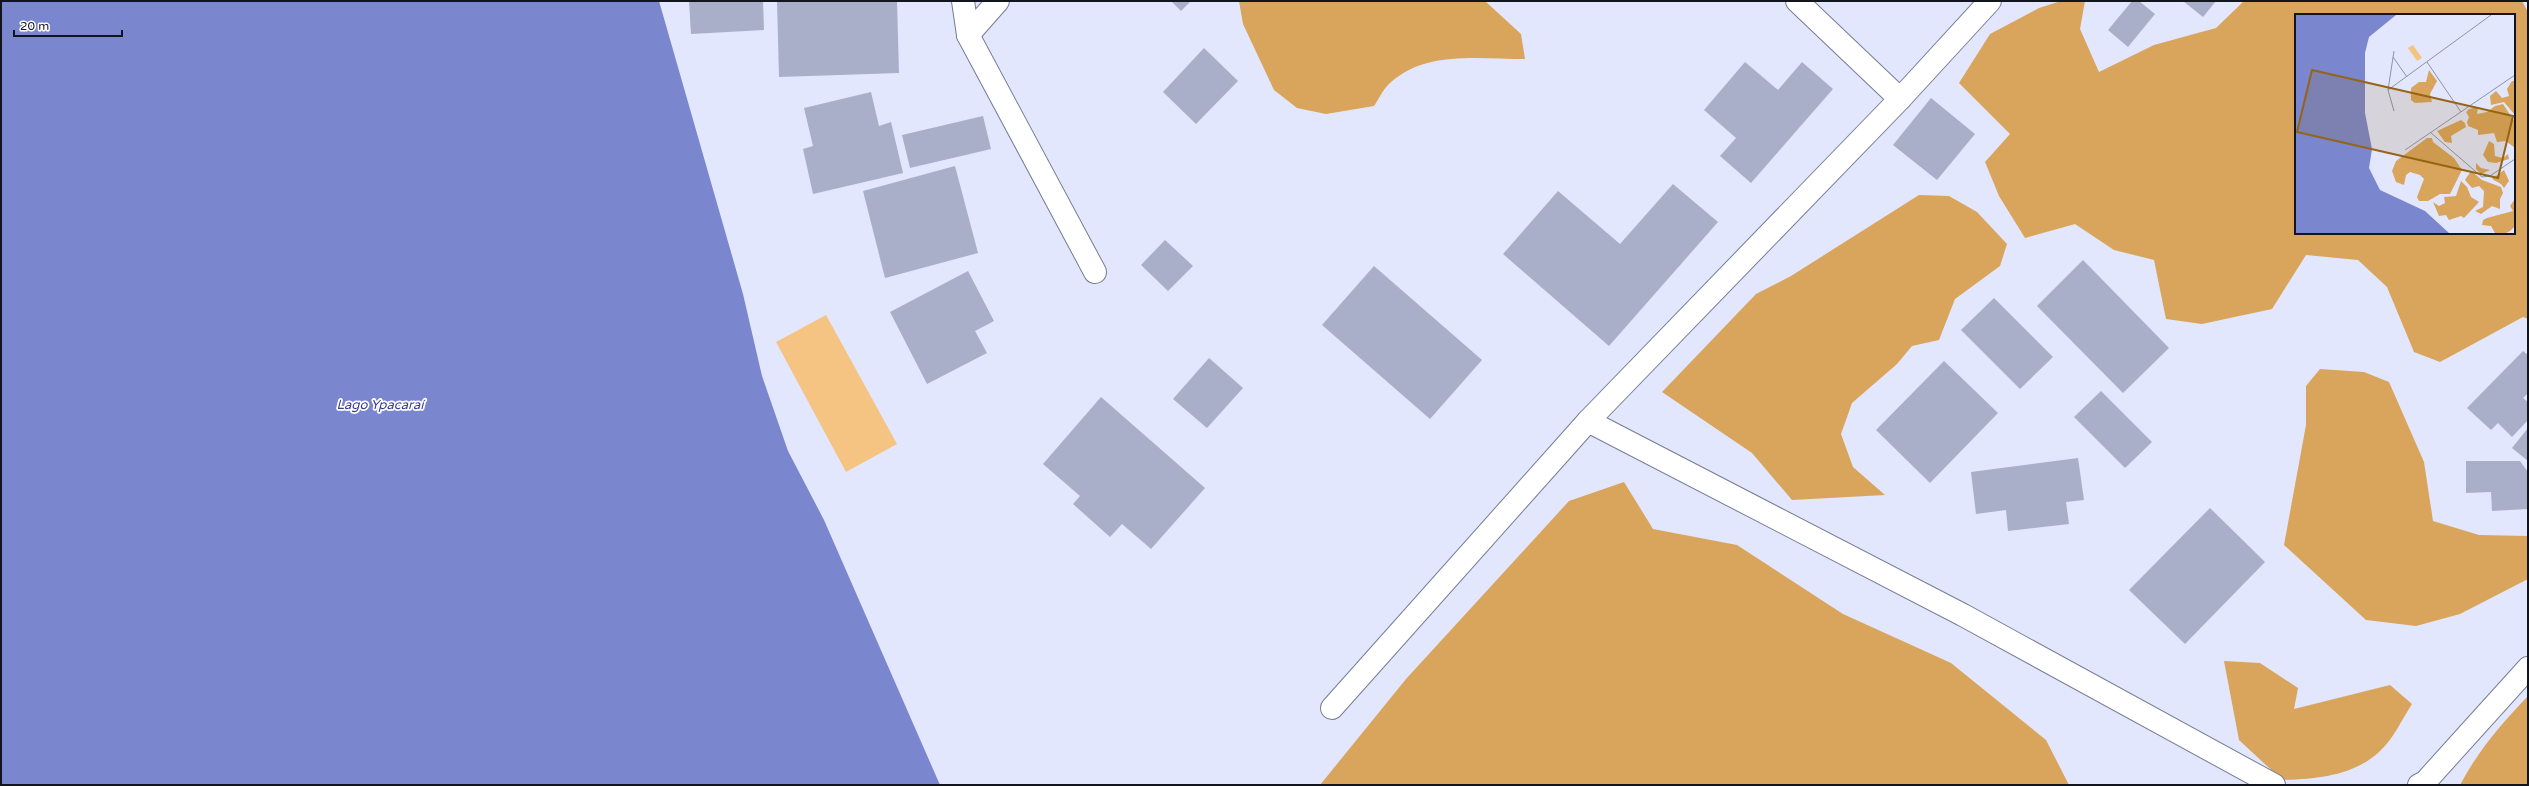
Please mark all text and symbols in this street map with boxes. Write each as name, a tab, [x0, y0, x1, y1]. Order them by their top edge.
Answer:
scale bar	[14, 12, 122, 38]
inset map	[2295, 14, 2515, 234]
text: 20 m	[20, 19, 49, 33]
water label: Lago Ypacaraí	[337, 397, 426, 413]

